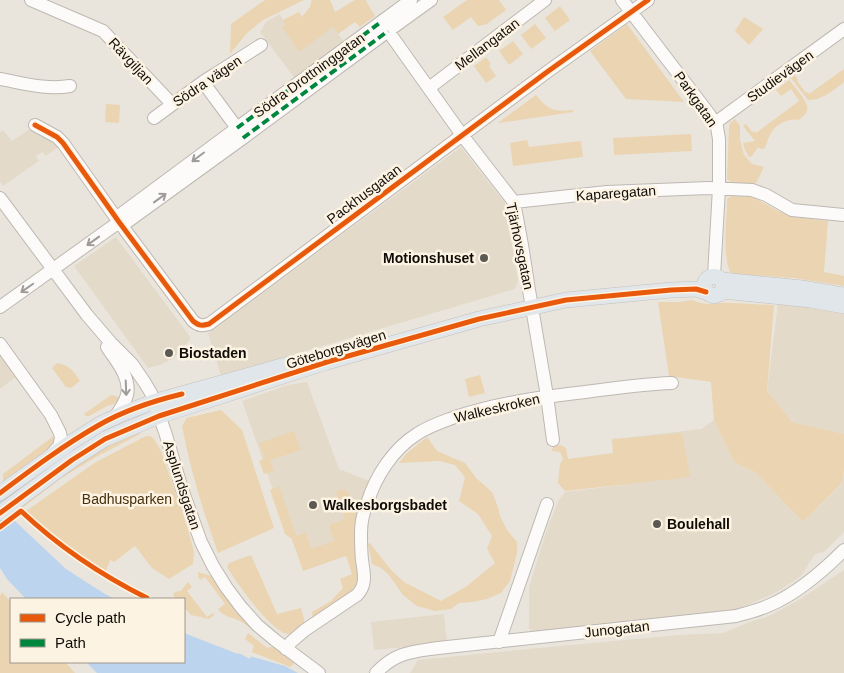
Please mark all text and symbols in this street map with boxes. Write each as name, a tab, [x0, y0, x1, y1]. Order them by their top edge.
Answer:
street label: Mellangatan	[452, 15, 522, 73]
street label: Södra Drottninggatan	[250, 29, 368, 121]
street label: Rävgiljan	[106, 34, 156, 88]
street label: Studievägen	[744, 47, 816, 105]
street label: Södra vägen	[170, 52, 244, 110]
street label: Parkgatan	[671, 68, 721, 130]
one-way arrow	[192, 151, 205, 162]
street label: Packhusgatan	[324, 161, 404, 227]
street label: Kaparegatan	[575, 182, 657, 204]
one-way arrow	[153, 193, 167, 203]
street label: Tjärhovsgatan	[503, 201, 537, 291]
one-way arrow	[86, 236, 100, 246]
place label: Motionshuset	[383, 250, 474, 266]
marker: Motionshuset	[478, 252, 490, 264]
one-way arrow	[20, 283, 34, 293]
street label: Göteborgsvägen	[284, 326, 388, 372]
place label: Biostaden	[179, 345, 247, 361]
marker: Biostaden	[163, 347, 175, 359]
one-way arrow	[122, 379, 131, 395]
street label: Walkeskroken	[453, 390, 541, 426]
street label: Asplundsgatan	[160, 438, 204, 532]
park label: Badhusparken	[82, 491, 172, 507]
place label: Walkesborgsbadet	[323, 497, 447, 513]
marker: Walkesborgsbadet	[307, 499, 319, 511]
place label: Boulehall	[667, 516, 730, 532]
marker: Boulehall	[651, 518, 663, 530]
legend	[10, 598, 185, 663]
text: Cycle path	[55, 609, 126, 626]
street label: Junogatan	[584, 618, 650, 640]
text: Path	[55, 634, 86, 651]

